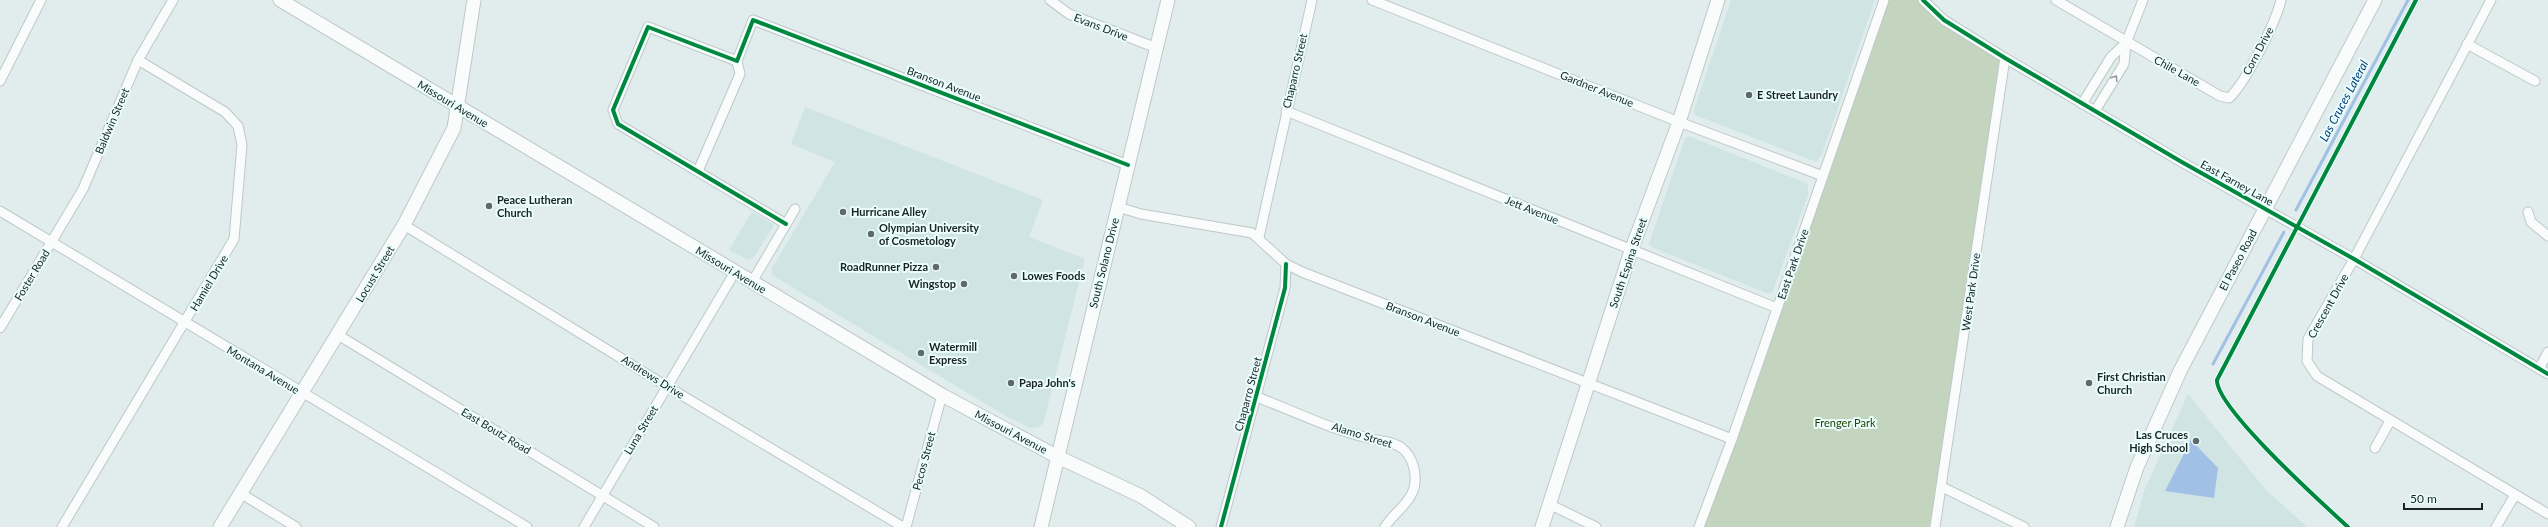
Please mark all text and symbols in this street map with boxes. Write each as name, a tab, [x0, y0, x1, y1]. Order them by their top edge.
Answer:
street label: Evans Drive	[1072, 10, 1130, 43]
street label: Corn Drive	[2239, 24, 2276, 77]
street label: Chaparro Street	[1280, 32, 1309, 110]
street label: Chile Lane	[2152, 53, 2203, 89]
water label: Las Cruces Lateral	[2316, 57, 2371, 144]
street label: Branson Avenue	[905, 63, 983, 104]
street label: Gardner Avenue	[1559, 68, 1636, 109]
one-way arrow	[2110, 75, 2118, 82]
street label: Missouri Avenue	[416, 77, 491, 130]
street label: Baldwin Street	[92, 86, 131, 156]
place label: E Street Laundry	[1757, 88, 1838, 101]
marker: E Street Laundry	[1744, 90, 1754, 100]
street label: East Farney Lane	[2199, 157, 2276, 208]
place label: Peace Lutheran Church	[497, 193, 572, 219]
street label: Jett Avenue	[1504, 193, 1561, 226]
marker: Peace Lutheran Church	[484, 201, 494, 211]
place label: Hurricane Alley	[851, 205, 927, 218]
marker: Hurricane Alley	[838, 207, 848, 217]
street label: South Solano Drive	[1086, 216, 1121, 310]
street label: South Espina Street	[1606, 216, 1649, 310]
place label: Olympian University of Cosmetology	[879, 221, 979, 247]
street label: East Park Drive	[1774, 227, 1811, 301]
street label: El Paseo Road	[2216, 227, 2259, 293]
marker: Olympian University of Cosmetology	[866, 229, 876, 239]
street label: Locust Street	[353, 243, 396, 304]
street label: Missouri Avenue	[694, 243, 769, 296]
street label: Foster Road	[11, 247, 52, 303]
street label: Hamiel Drive	[187, 252, 230, 313]
street label: West Park Drive	[1959, 252, 1982, 332]
place label: RoadRunner Pizza	[840, 260, 928, 273]
marker: RoadRunner Pizza	[931, 262, 941, 272]
place label: Lowes Foods	[1022, 269, 1085, 282]
marker: Lowes Foods	[1009, 271, 1019, 281]
street label: Crescent Drive	[2305, 271, 2351, 340]
place label: Wingstop	[908, 277, 956, 290]
marker: Wingstop	[959, 279, 969, 289]
street label: Branson Avenue	[1384, 298, 1462, 339]
place label: Watermill Express	[929, 340, 977, 366]
street label: Montana Avenue	[225, 343, 302, 396]
marker: Watermill Express	[916, 348, 926, 358]
street label: Andrews Drive	[619, 352, 687, 401]
street label: Chaparro Street	[1231, 355, 1264, 432]
place label: First Christian Church	[2097, 370, 2166, 396]
place label: Papa John's	[1019, 376, 1076, 389]
marker: Papa John's	[1006, 378, 1016, 388]
marker: First Christian Church	[2084, 378, 2094, 388]
street label: Luna Street	[621, 403, 660, 457]
street label: East Boutz Road	[459, 405, 533, 456]
street label: Missouri Avenue	[973, 407, 1050, 456]
park label: Frenger Park	[1815, 416, 1876, 429]
street label: Alamo Street	[1330, 419, 1394, 450]
place label: Las Cruces High School	[2129, 428, 2188, 454]
street label: Pecos Street	[909, 430, 938, 492]
marker: Las Cruces High School	[2191, 436, 2201, 446]
scale bar	[2404, 485, 2482, 511]
text: 50 m	[2410, 491, 2437, 506]

